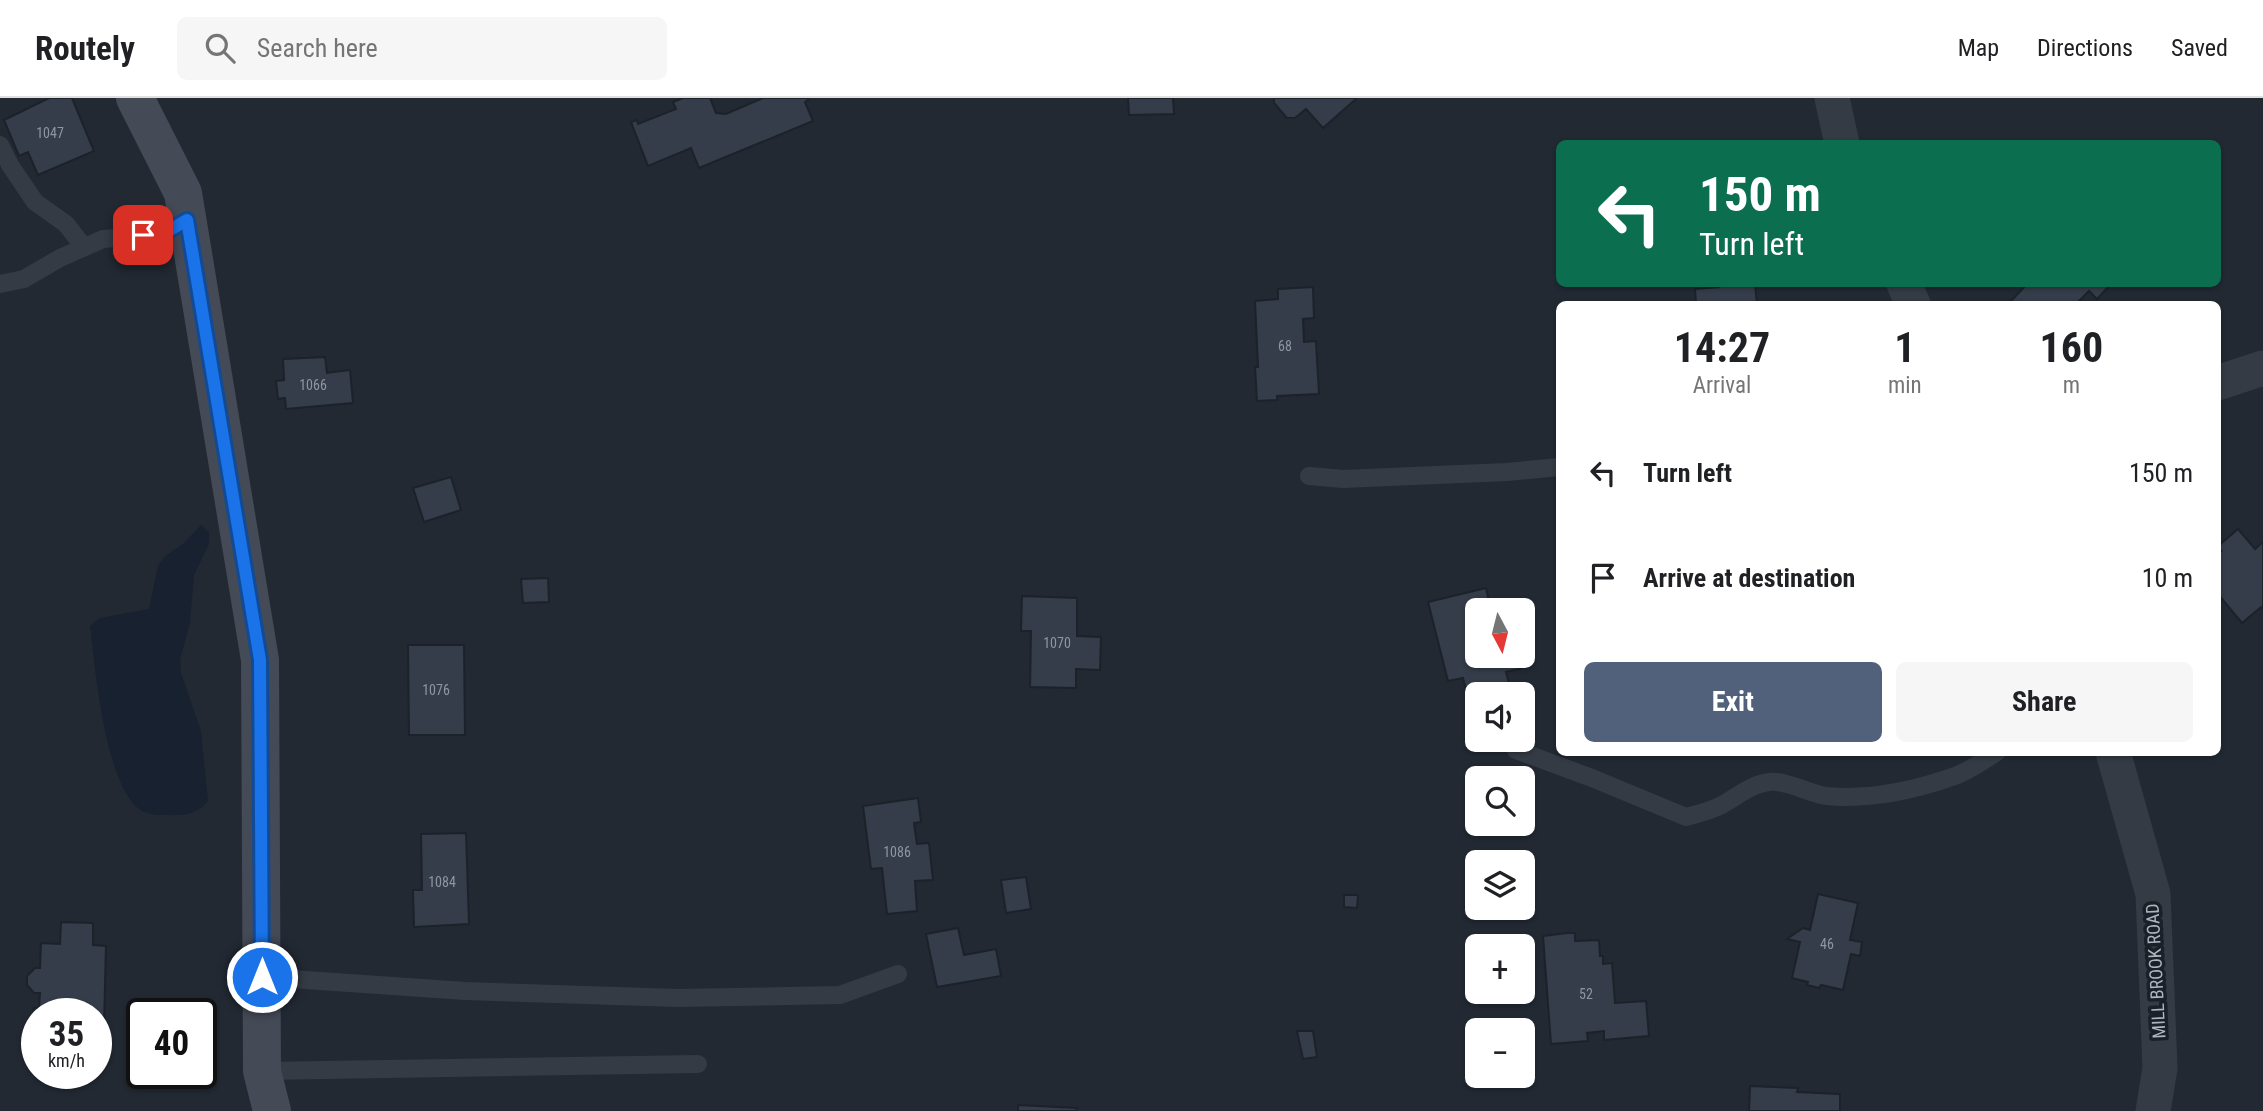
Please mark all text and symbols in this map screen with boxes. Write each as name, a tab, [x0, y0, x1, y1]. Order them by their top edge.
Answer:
search box	[177, 17, 667, 80]
text: Routely	[35, 29, 135, 68]
icon: search	[201, 29, 239, 67]
text: Search here	[257, 33, 378, 63]
text: Map	[1958, 34, 1999, 62]
text: Directions	[2037, 34, 2133, 62]
text: Saved	[2171, 34, 2228, 62]
house number: 1047	[36, 125, 64, 141]
text: 150 m	[1699, 166, 1821, 223]
icon: left	[1584, 168, 1675, 259]
pin	[113, 205, 173, 265]
icon: arrive	[124, 216, 162, 254]
text: Turn left	[1699, 225, 1804, 263]
text: 14:27	[1674, 323, 1770, 372]
text: 1	[1894, 323, 1915, 372]
text: 160	[2039, 323, 2103, 372]
house number: 68	[1278, 338, 1292, 354]
text: Arrival	[1693, 372, 1751, 399]
text: min	[1888, 372, 1922, 399]
text: m	[2063, 372, 2080, 399]
house number: 1066	[299, 377, 327, 393]
icon: left	[1584, 454, 1622, 492]
text: Turn left	[1643, 458, 1732, 488]
text: 150 m	[2129, 458, 2193, 488]
icon: arrive	[1584, 559, 1622, 597]
text: Arrive at destination	[1643, 563, 1855, 593]
text: 10 m	[2142, 563, 2193, 593]
north arrow	[1465, 598, 1535, 668]
map controls	[1465, 598, 1535, 1088]
house number: 1070	[1043, 635, 1071, 651]
button: Exit	[1584, 662, 1882, 742]
button: Share	[1896, 662, 2193, 742]
house number: 1076	[422, 682, 450, 698]
button: sound	[1465, 682, 1535, 752]
button: search	[1465, 766, 1535, 836]
house number: 1086	[883, 844, 911, 860]
button: layers	[1465, 850, 1535, 920]
house number: 1084	[428, 874, 456, 890]
street label: MILL BROOK ROAD	[2141, 903, 2170, 1039]
button: +	[1465, 934, 1535, 1004]
house number: 46	[1820, 936, 1834, 952]
position arrow	[225, 940, 299, 1014]
house number: 52	[1579, 986, 1593, 1002]
speed limit sign: 40	[126, 998, 217, 1089]
text: 35	[49, 1014, 84, 1055]
button: −	[1465, 1018, 1535, 1088]
text: km/h	[48, 1050, 85, 1071]

